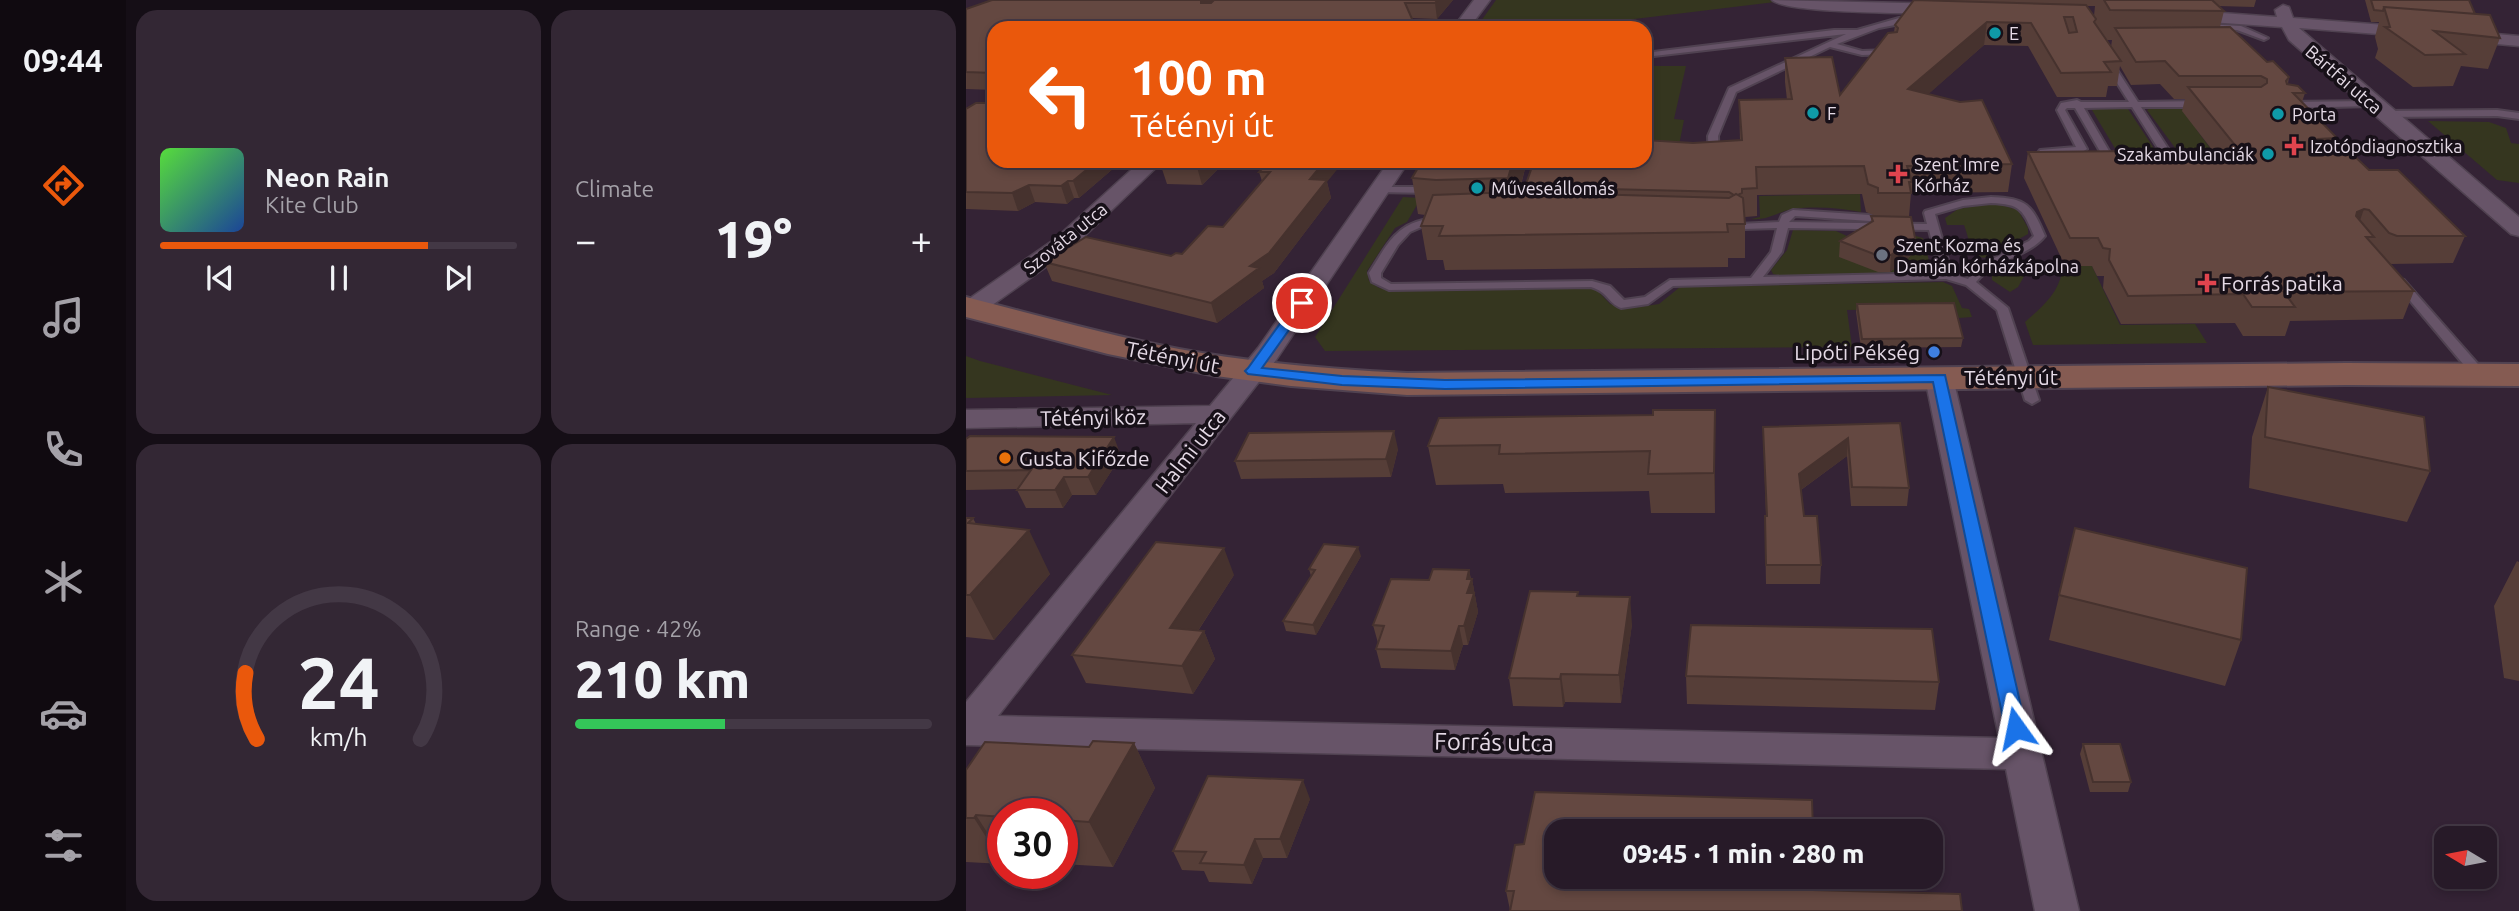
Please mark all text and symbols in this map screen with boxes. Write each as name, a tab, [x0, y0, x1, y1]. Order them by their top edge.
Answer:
place label: E	[2009, 23, 2019, 43]
marker: E	[1987, 25, 2003, 41]
street label: Bártfai utca	[2302, 41, 2386, 117]
text: 09:44	[23, 42, 103, 78]
icon: left	[1015, 49, 1106, 140]
text: 100 m	[1130, 49, 1267, 104]
place label: F	[1827, 103, 1836, 123]
place label: Porta	[2292, 104, 2336, 124]
marker: F	[1805, 105, 1821, 121]
marker: Porta	[2270, 106, 2286, 122]
text: Tétényi út	[1130, 107, 1274, 143]
marker: Izotópdiagnosztika	[2284, 136, 2304, 156]
place label: Izotópdiagnosztika	[2310, 136, 2463, 156]
place label: Szakambulanciák	[2117, 144, 2254, 164]
marker: Szakambulanciák	[2260, 146, 2276, 162]
place label: Szent Imre Kórház	[1914, 154, 2000, 195]
icon: directions	[39, 161, 88, 210]
text: Neon Rain	[265, 163, 390, 192]
marker: Szent Imre Kórház	[1888, 164, 1908, 184]
text: Climate	[575, 176, 654, 201]
place label: Műveseállomás	[1491, 178, 1615, 198]
marker: Műveseállomás	[1469, 180, 1485, 196]
text: Kite Club	[265, 192, 359, 217]
street label: Szováta utca	[1019, 198, 1111, 278]
text: 19°	[715, 210, 792, 268]
text: −	[575, 219, 596, 261]
text: +	[911, 219, 932, 261]
place label: Szent Kozma és Damján kórházkápolna	[1896, 235, 2079, 276]
marker: Szent Kozma és Damján kórházkápolna	[1874, 247, 1890, 263]
icon: previous	[201, 259, 239, 297]
icon: pause	[320, 259, 358, 297]
icon: next	[439, 259, 477, 297]
place label: Forrás patika	[2221, 271, 2343, 295]
pin	[1272, 273, 1332, 333]
marker: Forrás patika	[2199, 275, 2215, 291]
icon: arrive	[1283, 284, 1321, 322]
icon: music	[39, 293, 88, 342]
street label: Tétényi út	[1124, 336, 1222, 378]
place label: Lipóti Pékség	[1794, 340, 1920, 364]
marker: Lipóti Pékség	[1926, 344, 1942, 360]
street label: Tétényi út	[1964, 365, 2058, 389]
street label: Tétényi köz	[1040, 404, 1146, 430]
street label: Halmi utca	[1150, 404, 1230, 498]
icon: phone	[39, 425, 88, 474]
place label: Gusta Kifőzde	[1019, 446, 1150, 470]
marker: Gusta Kifőzde	[997, 450, 1013, 466]
icon: climate	[39, 557, 88, 606]
text: Range · 42%	[575, 616, 702, 641]
text: 24	[297, 641, 380, 723]
text: 210 km	[575, 650, 750, 708]
icon: car	[39, 689, 88, 738]
position arrow	[1979, 691, 2053, 765]
text: km/h	[310, 722, 367, 750]
street label: Forrás utca	[1434, 727, 1554, 757]
speed limit sign: 30	[987, 798, 1078, 889]
icon: filters	[39, 821, 88, 870]
north arrow	[2434, 826, 2497, 889]
map controls	[2434, 826, 2497, 889]
text: 09:45 · 1 min · 280 m	[1623, 839, 1864, 868]

